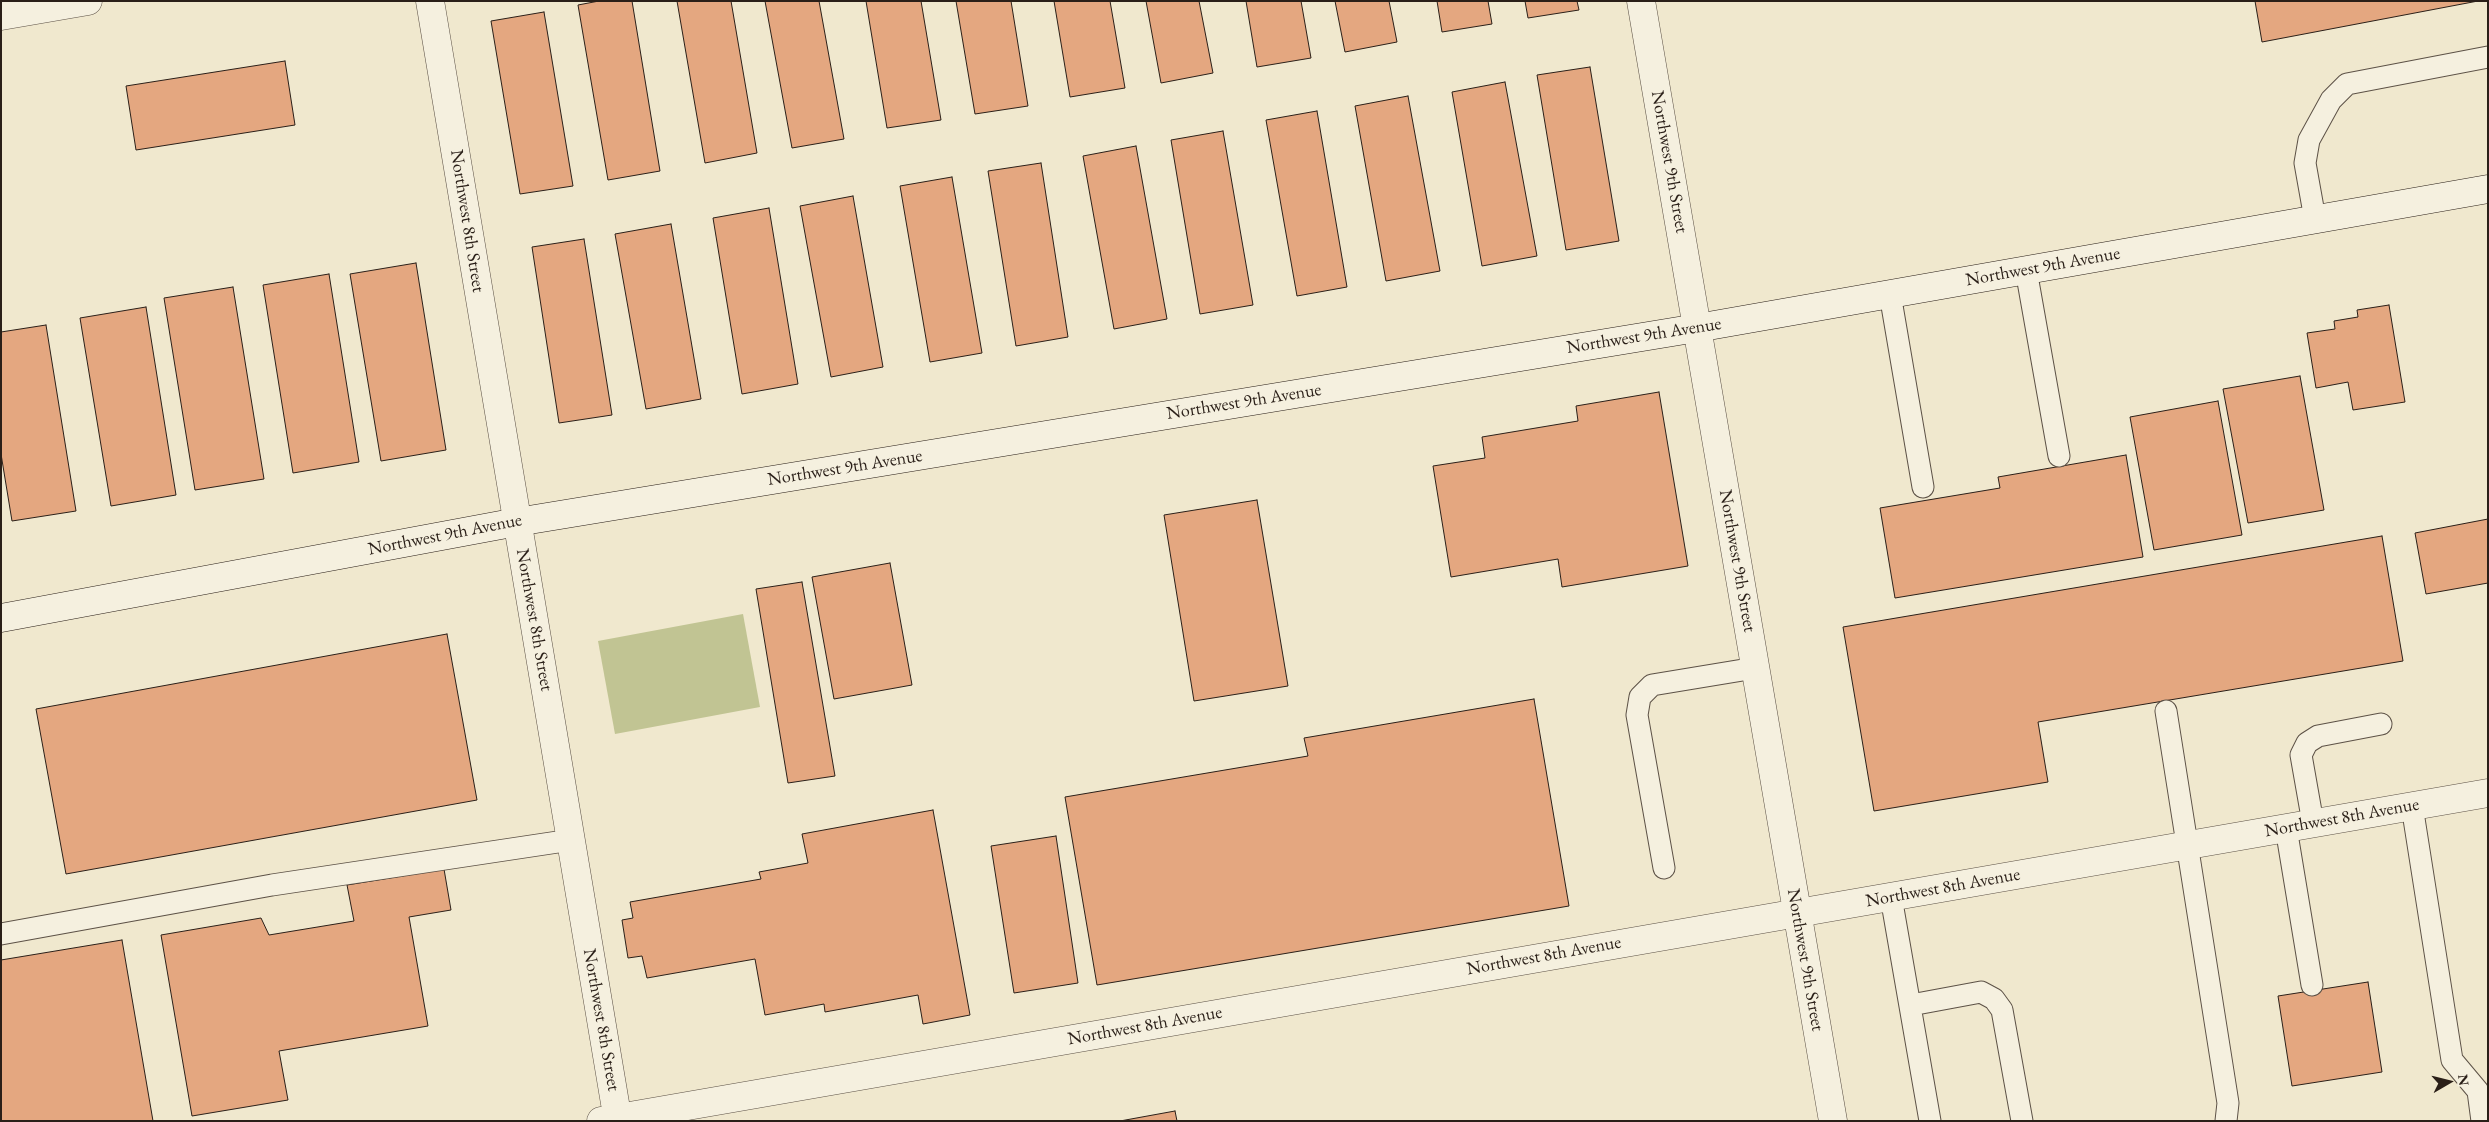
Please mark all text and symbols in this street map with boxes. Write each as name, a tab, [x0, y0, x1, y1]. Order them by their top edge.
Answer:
street label: Northwest 9th Street	[1646, 89, 1692, 235]
street label: Northwest 8th Street	[445, 148, 489, 294]
street label: Northwest 9th Avenue	[1964, 243, 2122, 291]
street label: Northwest 9th Avenue	[1565, 313, 1723, 359]
street label: Northwest 9th Avenue	[1165, 379, 1323, 425]
street label: Northwest 9th Avenue	[766, 445, 924, 491]
street label: Northwest 9th Street	[1714, 488, 1760, 634]
street label: Northwest 9th Avenue	[366, 509, 524, 561]
street label: Northwest 8th Street	[511, 547, 557, 693]
street label: Northwest 8th Avenue	[2263, 794, 2421, 842]
street label: Northwest 8th Avenue	[1864, 864, 2022, 912]
street label: Northwest 9th Street	[1782, 887, 1828, 1033]
street label: Northwest 8th Avenue	[1465, 932, 1623, 980]
street label: Northwest 8th Street	[578, 947, 624, 1093]
street label: Northwest 8th Avenue	[1066, 1002, 1224, 1050]
north arrow	[2424, 1057, 2474, 1107]
text: N	[2454, 1073, 2474, 1087]

